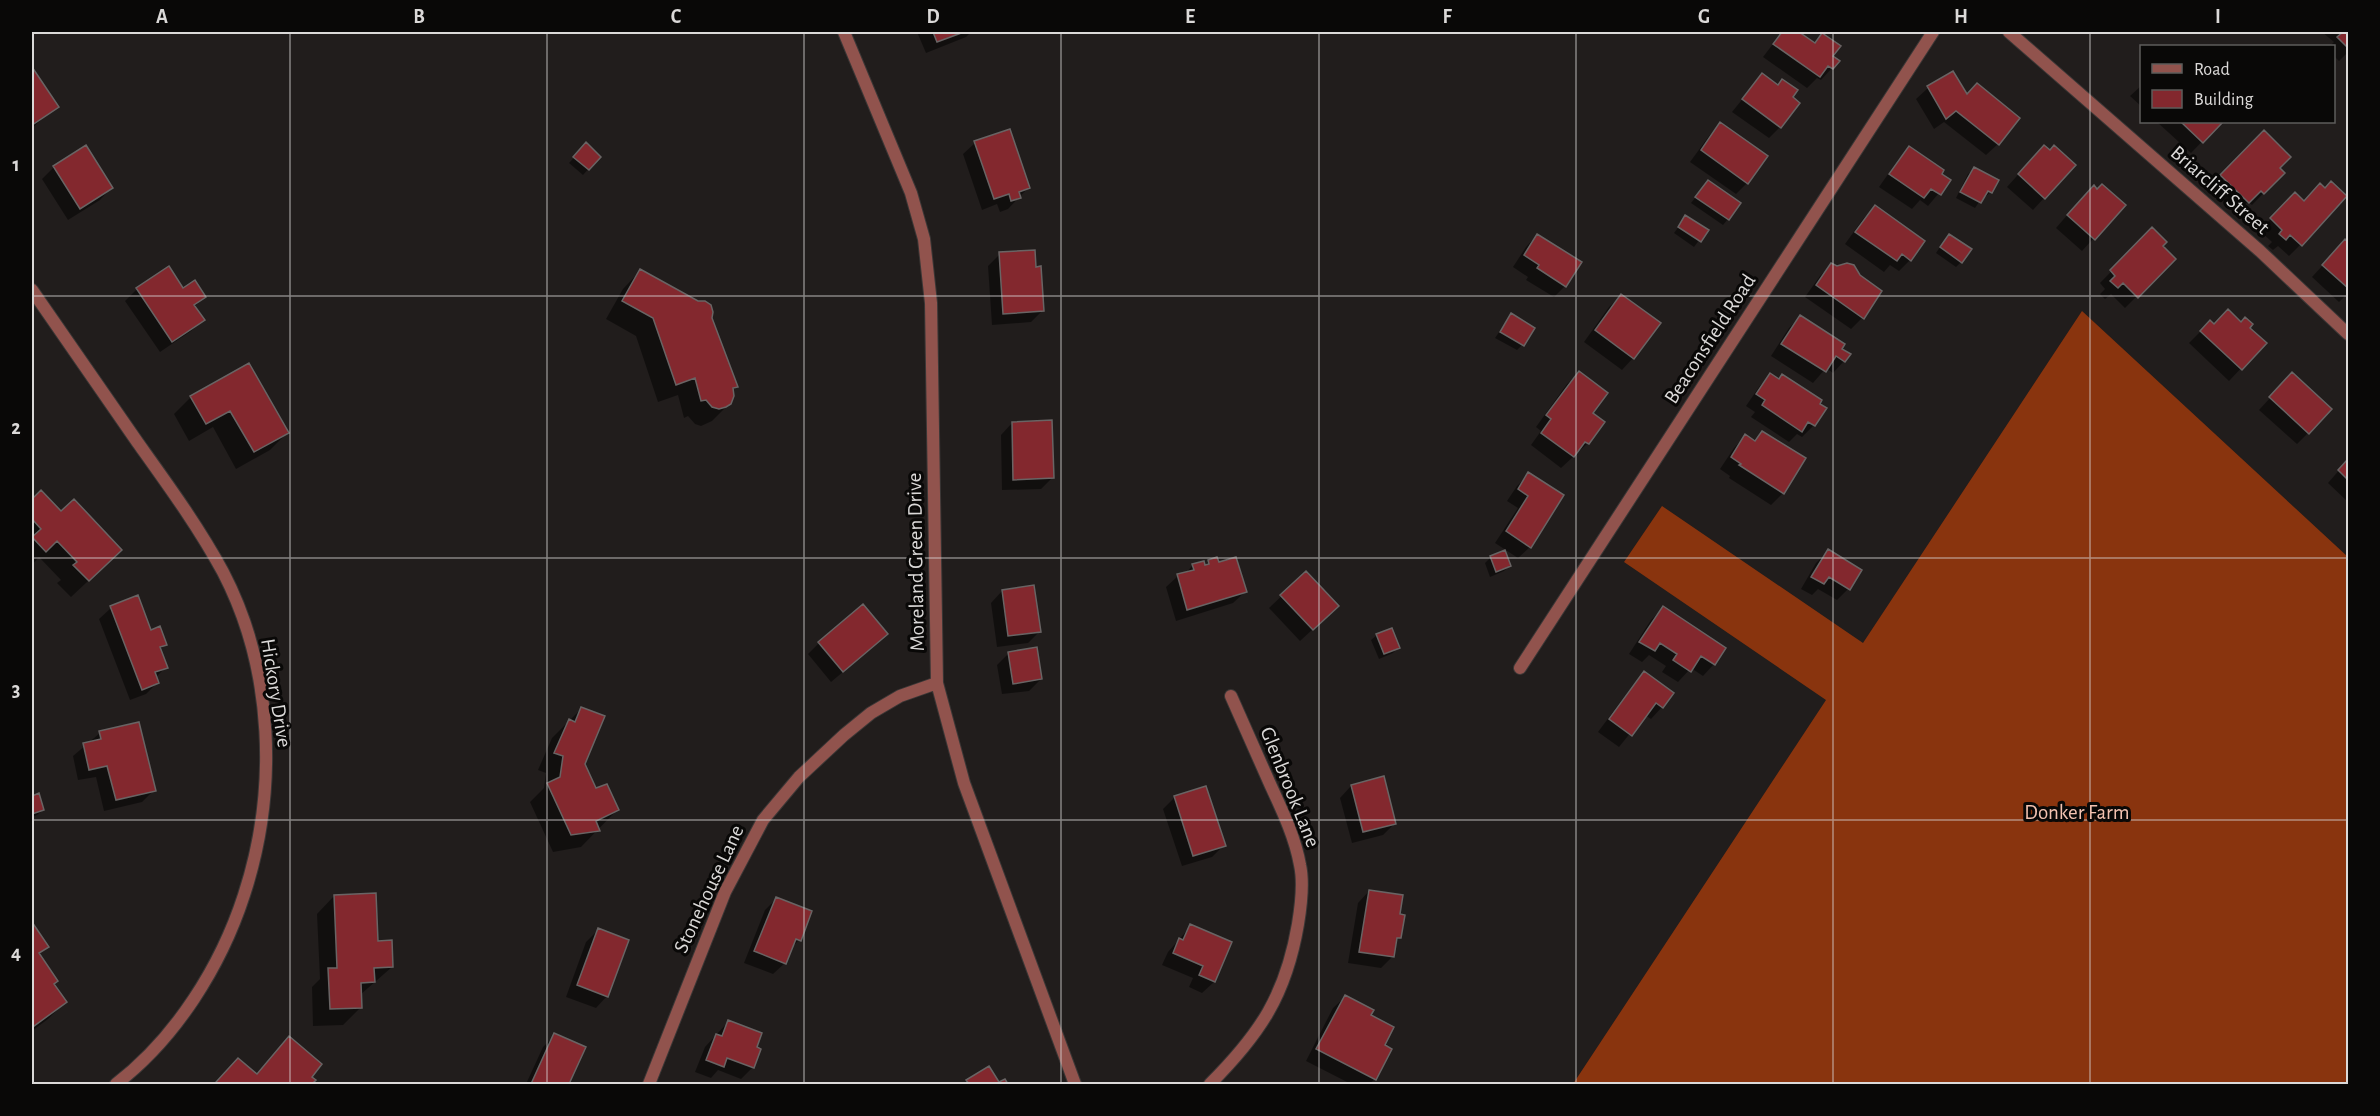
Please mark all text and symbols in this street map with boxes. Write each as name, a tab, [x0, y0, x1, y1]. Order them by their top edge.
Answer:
text: A	[156, 7, 168, 27]
text: B	[413, 7, 425, 27]
text: C	[671, 7, 682, 27]
text: D	[926, 7, 940, 27]
text: E	[1185, 7, 1195, 27]
text: F	[1442, 7, 1452, 27]
text: G	[1698, 7, 1710, 27]
text: H	[1954, 7, 1968, 27]
text: I	[2215, 7, 2221, 27]
legend	[2140, 45, 2335, 123]
text: Road	[2194, 61, 2230, 79]
text: Building	[2194, 91, 2254, 109]
street label: Briarcliff Street	[2167, 142, 2274, 239]
text: 1	[12, 155, 20, 175]
street label: Beaconsfield Road	[1660, 270, 1760, 408]
text: 2	[11, 418, 21, 438]
street label: Moreland Green Drive	[904, 472, 928, 652]
street label: Hickory Drive	[257, 637, 295, 749]
text: 3	[12, 680, 20, 700]
street label: Glenbrook Lane	[1256, 724, 1324, 850]
park label: Donker Farm	[2024, 802, 2130, 823]
street label: Stonehouse Lane	[670, 822, 748, 956]
text: 4	[11, 943, 21, 963]

